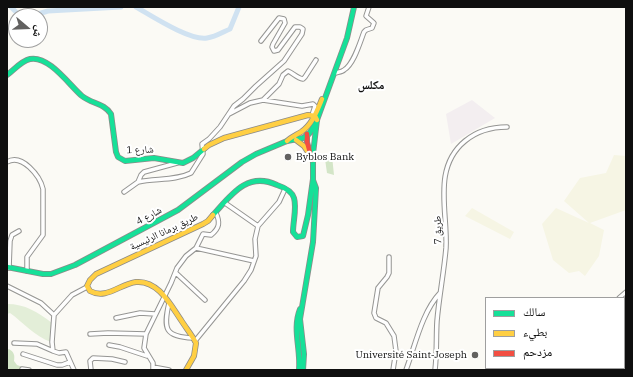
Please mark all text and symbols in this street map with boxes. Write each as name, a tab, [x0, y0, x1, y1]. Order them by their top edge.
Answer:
north arrow	[8, 8, 48, 48]
text: ش	[30, 24, 47, 39]
district label: مكلس	[358, 79, 384, 93]
street label: شارع 1	[126, 144, 154, 156]
place label: Byblos Bank	[296, 151, 354, 163]
marker: Byblos Bank	[283, 152, 293, 162]
street label: شارع 4	[134, 204, 164, 228]
street label: طريق برمانا الرئيسية	[128, 211, 200, 253]
street label: طريق 7	[432, 215, 444, 245]
legend	[485, 297, 625, 369]
text: سالك	[523, 304, 545, 319]
text: بطيء	[523, 324, 547, 339]
text: مزدحم	[523, 344, 552, 359]
place label: Université Saint-Joseph	[355, 349, 467, 361]
marker: Université Saint-Joseph	[470, 350, 480, 360]

